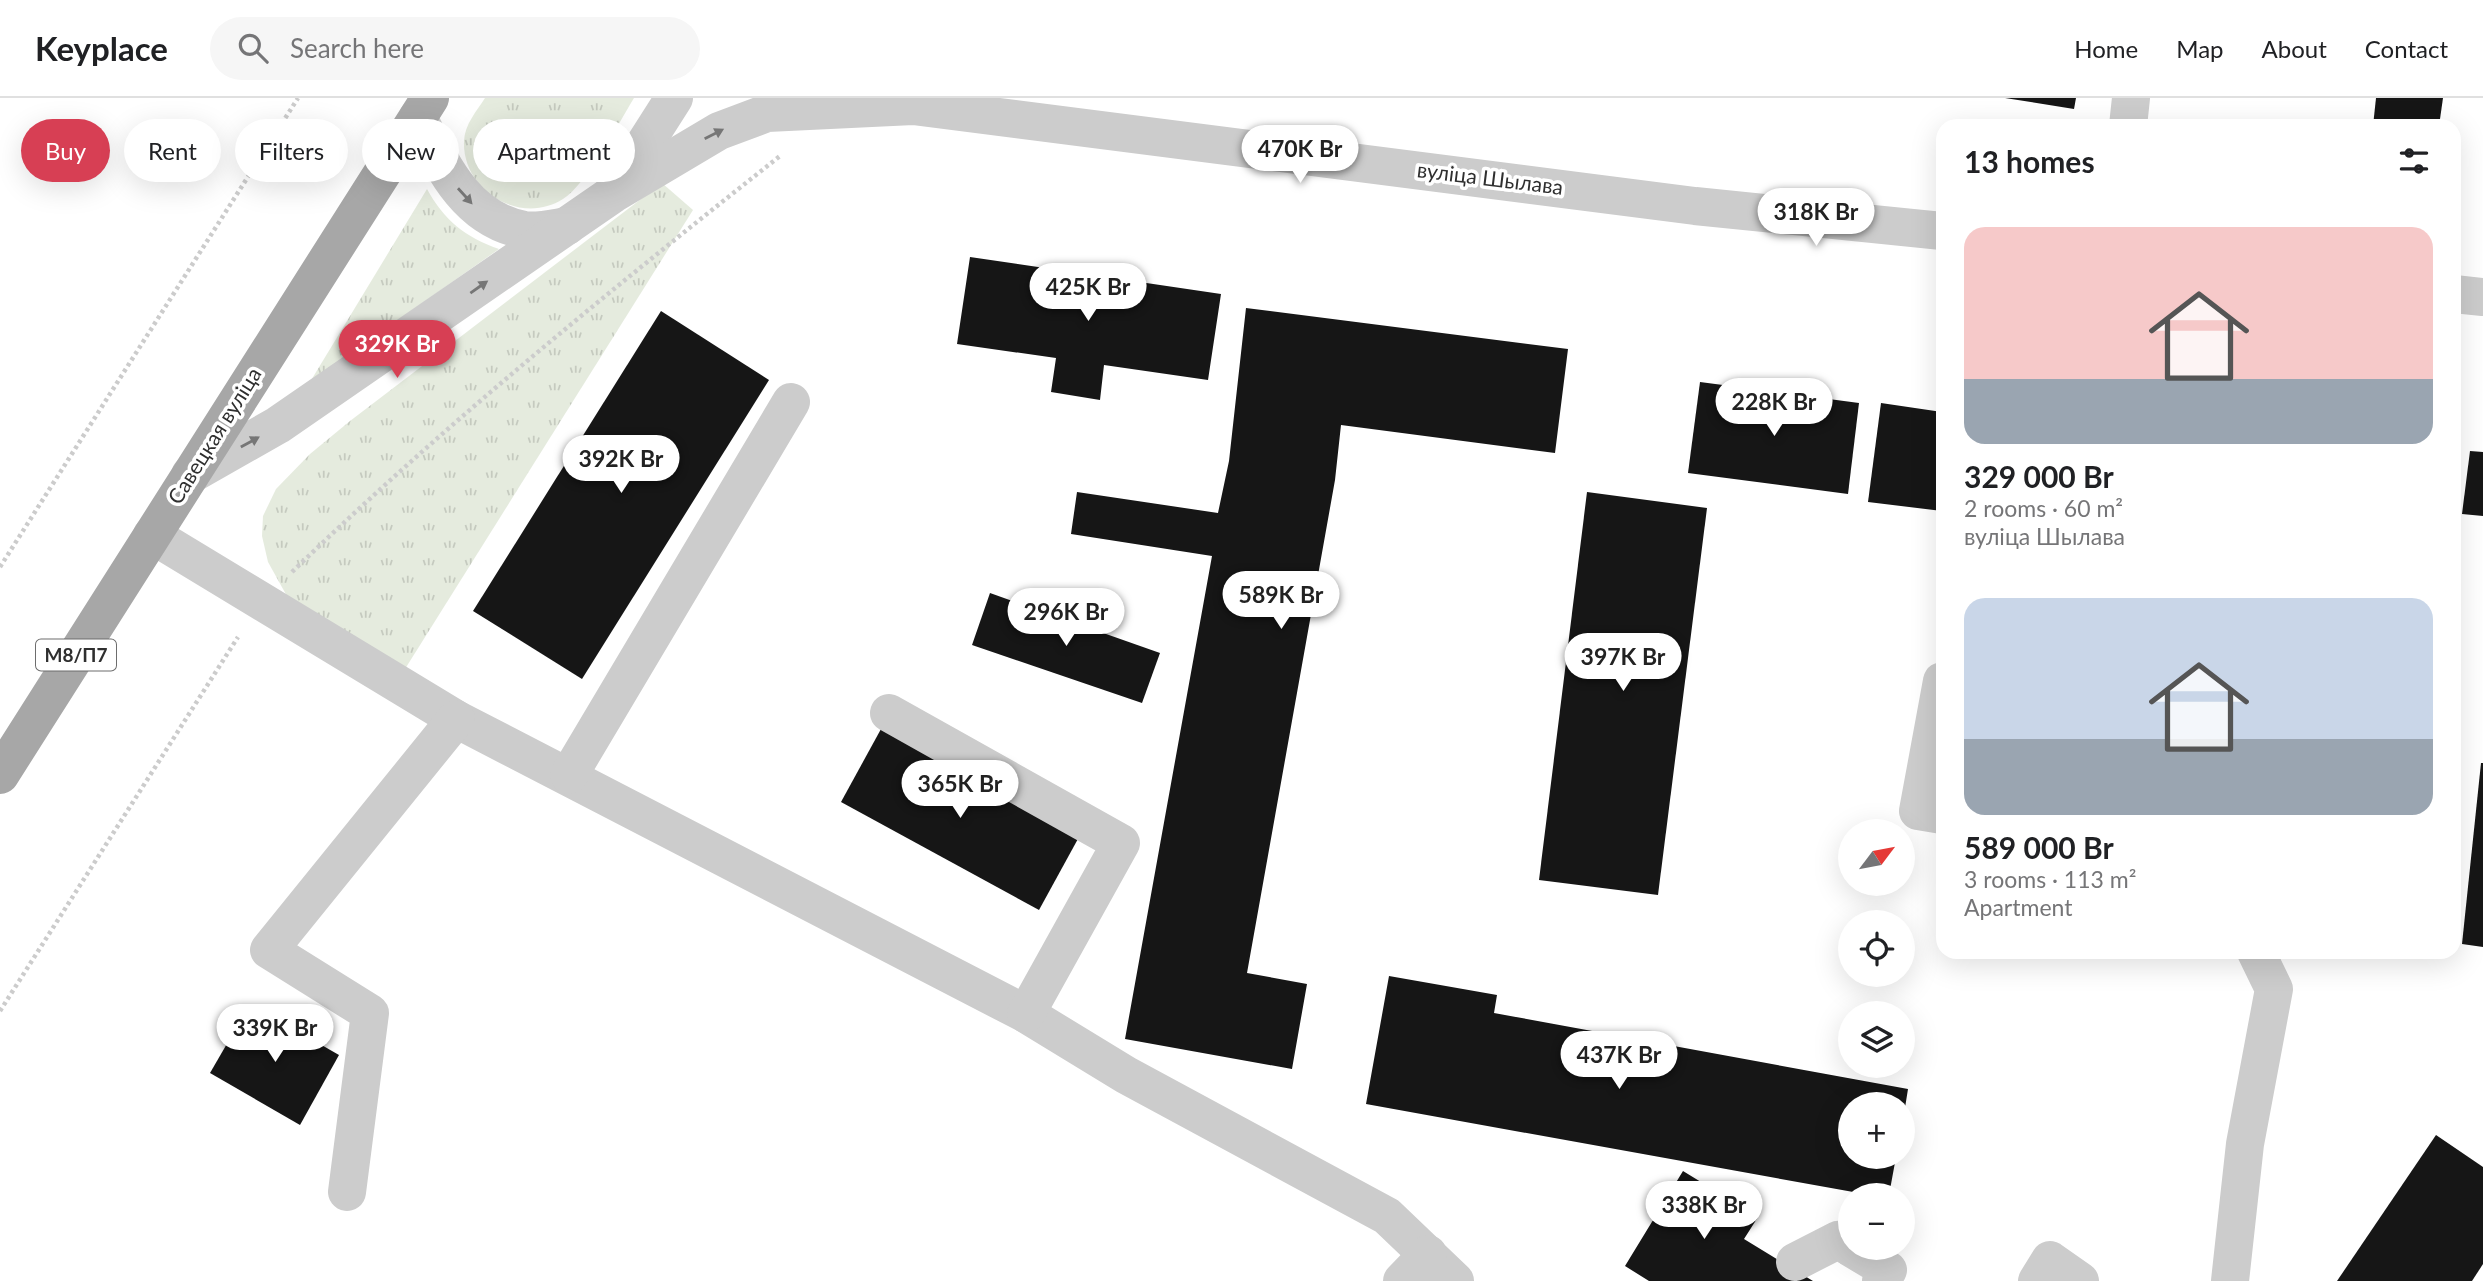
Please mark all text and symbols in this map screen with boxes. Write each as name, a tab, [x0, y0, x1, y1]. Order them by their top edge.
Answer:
search box	[210, 17, 700, 80]
text: Keyplace	[35, 28, 168, 68]
icon: search	[234, 29, 272, 67]
text: Search here	[290, 32, 424, 64]
text: Home	[2074, 34, 2138, 63]
text: Map	[2176, 34, 2224, 63]
text: About	[2262, 34, 2327, 63]
text: Contact	[2365, 34, 2448, 63]
chip: Buy	[21, 119, 110, 182]
chip: Rent	[124, 119, 221, 182]
chip: Filters	[235, 119, 348, 182]
chip: New	[362, 119, 459, 182]
chip: Apartment	[473, 119, 635, 182]
pin: 470K Br	[1235, 126, 1365, 185]
one-way arrow	[704, 129, 724, 140]
text: 470K Br	[1258, 134, 1342, 162]
icon: filters	[2395, 142, 2433, 180]
text: 13 homes	[1964, 143, 2095, 179]
street label: вуліца Шылава	[1416, 156, 1565, 199]
one-way arrow	[457, 187, 473, 205]
pin: 318K Br	[1751, 188, 1881, 248]
text: 318K Br	[1774, 197, 1858, 225]
pin: 425K Br	[1023, 264, 1153, 323]
text: 425K Br	[1046, 272, 1130, 300]
icon: home	[2136, 273, 2262, 399]
one-way arrow	[470, 280, 488, 294]
pin: 329K Br	[332, 320, 462, 380]
text: 329K Br	[355, 329, 439, 357]
street label: Савецкая вуліца	[162, 362, 266, 508]
pin: 228K Br	[1709, 378, 1839, 438]
text: 228K Br	[1732, 387, 1816, 415]
one-way arrow	[240, 436, 259, 448]
pin: 392K Br	[556, 436, 686, 495]
text: 392K Br	[579, 444, 663, 472]
text: 329 000 Br	[1964, 458, 2114, 494]
text: 2 rooms · 60 m²	[1964, 494, 2123, 522]
text: вуліца Шылава	[1964, 522, 2125, 550]
pin: 589K Br	[1216, 572, 1346, 631]
text: 589K Br	[1239, 580, 1323, 608]
pin: 296K Br	[1001, 588, 1131, 648]
text: 296K Br	[1024, 597, 1108, 625]
pin: 397K Br	[1558, 634, 1688, 693]
road number: М8/П7	[36, 640, 116, 670]
text: 397K Br	[1581, 642, 1665, 670]
icon: home	[2136, 644, 2262, 770]
pin: 365K Br	[895, 760, 1025, 820]
text: 365K Br	[918, 769, 1002, 797]
north arrow	[1838, 819, 1914, 896]
map controls	[1838, 819, 1915, 1260]
text: 589 000 Br	[1964, 829, 2114, 865]
text: 3 rooms · 113 m²	[1964, 865, 2136, 893]
text: Apartment	[1964, 893, 2072, 921]
button: locate	[1838, 910, 1915, 987]
button: layers	[1838, 1001, 1915, 1078]
pin: 339K Br	[210, 1004, 340, 1064]
text: 339K Br	[233, 1013, 317, 1041]
pin: 437K Br	[1554, 1032, 1684, 1091]
text: 437K Br	[1577, 1040, 1661, 1068]
button: +	[1838, 1092, 1915, 1169]
pin: 338K Br	[1639, 1182, 1769, 1241]
button: −	[1838, 1183, 1915, 1260]
text: 338K Br	[1662, 1190, 1746, 1218]

